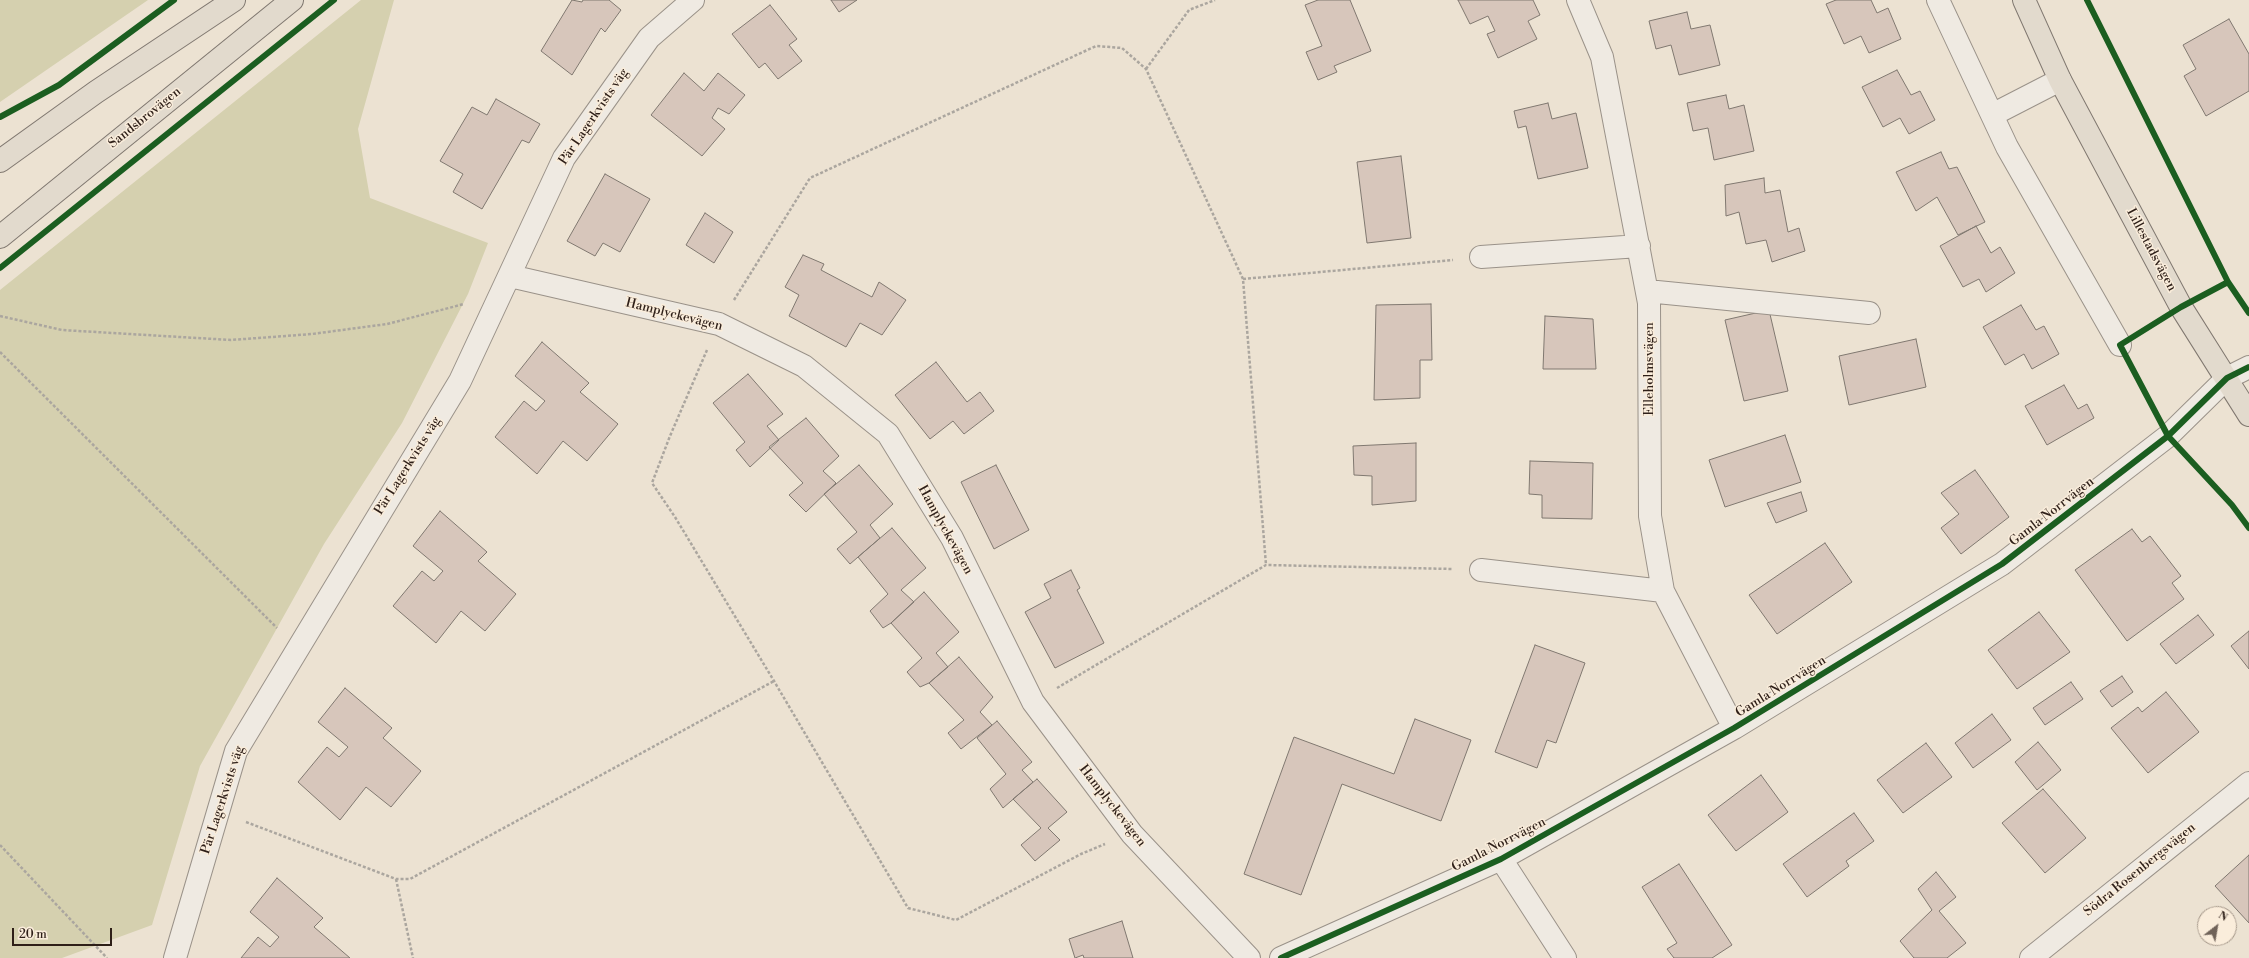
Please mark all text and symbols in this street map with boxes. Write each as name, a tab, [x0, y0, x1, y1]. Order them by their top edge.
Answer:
street label: Pär Lagerkvists väg	[556, 66, 632, 168]
street label: Sandsbrovägen	[106, 84, 184, 152]
street label: Lillestadsvägen	[2123, 206, 2179, 294]
street label: Hamplyckevägen	[624, 295, 724, 335]
street label: Elleholmsvägen	[1642, 322, 1658, 416]
street label: Pär Lagerkvists väg	[371, 414, 445, 518]
street label: Gamla Norrvägen	[2006, 474, 2098, 550]
street label: Hamplyckevägen	[914, 483, 976, 577]
street label: Gamla Norrvägen	[1733, 653, 1829, 721]
street label: Pär Lagerkvists väg	[198, 744, 248, 856]
street label: Hamplyckevägen	[1075, 762, 1149, 850]
street label: Gamla Norrvägen	[1449, 815, 1549, 875]
street label: Södra Rosenbergsvägen	[2081, 820, 2199, 920]
north arrow	[2197, 906, 2237, 946]
text: N	[2215, 908, 2230, 925]
scale bar	[14, 920, 114, 946]
text: 20 m	[19, 927, 47, 942]

